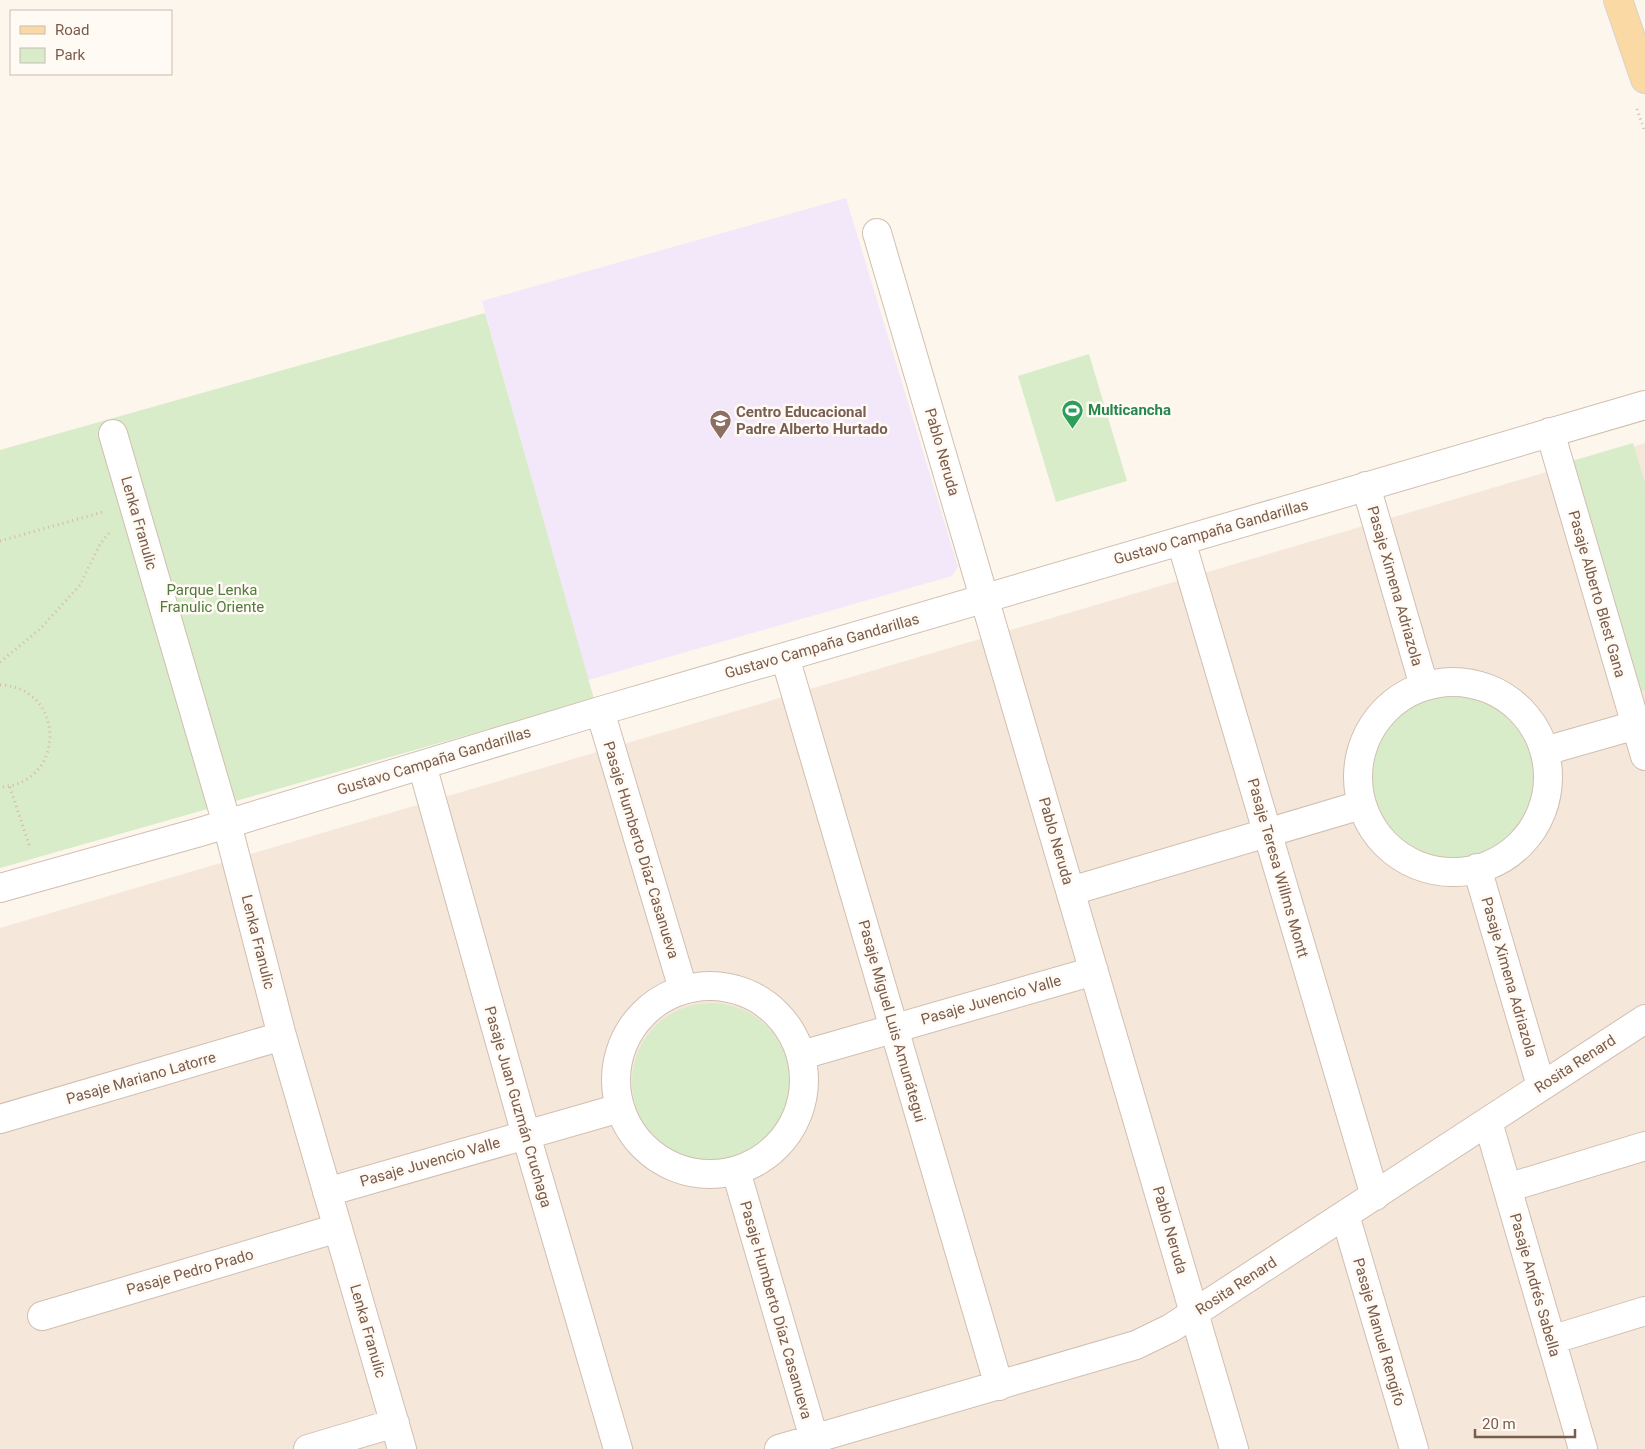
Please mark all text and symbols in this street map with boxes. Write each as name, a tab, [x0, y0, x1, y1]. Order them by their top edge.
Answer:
legend	[10, 10, 172, 75]
text: Road	[55, 21, 89, 39]
text: Park	[55, 46, 86, 64]
sports icon: Multicancha	[1060, 398, 1084, 429]
place label: Multicancha	[1088, 401, 1171, 419]
place label: Centro Educacional Padre Alberto Hurtado	[736, 403, 888, 438]
street label: Pablo Neruda	[921, 406, 963, 498]
school or university icon: Centro Educacional Padre Alberto Hurtado	[708, 409, 732, 440]
street label: Lenka Franulic	[117, 474, 161, 572]
street label: Gustavo Campaña Gandarillas	[1112, 496, 1310, 568]
street label: Pasaje Ximena Adriazola	[1363, 504, 1427, 668]
street label: Pasaje Alberto Blest Gana	[1564, 508, 1630, 680]
park label: Parque Lenka Franulic Oriente	[160, 581, 264, 616]
street label: Gustavo Campaña Gandarillas	[723, 610, 921, 682]
street label: Gustavo Campaña Gandarillas	[335, 723, 533, 799]
street label: Pasaje Humberto Díaz Casanueva	[599, 739, 683, 961]
street label: Pasaje Teresa Willms Montt	[1244, 776, 1312, 960]
street label: Pablo Neruda	[1035, 795, 1077, 887]
street label: Lenka Franulic	[238, 893, 278, 991]
street label: Pasaje Ximena Adriazola	[1477, 895, 1541, 1059]
street label: Pasaje Miguel Luis Amunátegui	[854, 918, 930, 1124]
street label: Pasaje Juvencio Valle	[919, 971, 1063, 1029]
street label: Pasaje Juan Guzmán Cruchaga	[481, 1004, 555, 1210]
street label: Rosita Renard	[1531, 1031, 1619, 1097]
street label: Pasaje Mariano Latorre	[64, 1048, 218, 1108]
street label: Pasaje Juvencio Valle	[358, 1133, 502, 1191]
street label: Pablo Neruda	[1149, 1184, 1191, 1276]
street label: Pasaje Humberto Díaz Casanueva	[736, 1199, 816, 1421]
street label: Pasaje Andrés Sabella	[1506, 1211, 1564, 1359]
street label: Pasaje Pedro Prado	[124, 1245, 256, 1299]
street label: Rosita Renard	[1192, 1253, 1280, 1319]
street label: Pasaje Manuel Rengifo	[1349, 1256, 1409, 1408]
street label: Lenka Franulic	[346, 1282, 390, 1380]
scale bar	[1475, 1406, 1575, 1438]
text: 20 m	[1482, 1415, 1516, 1433]

